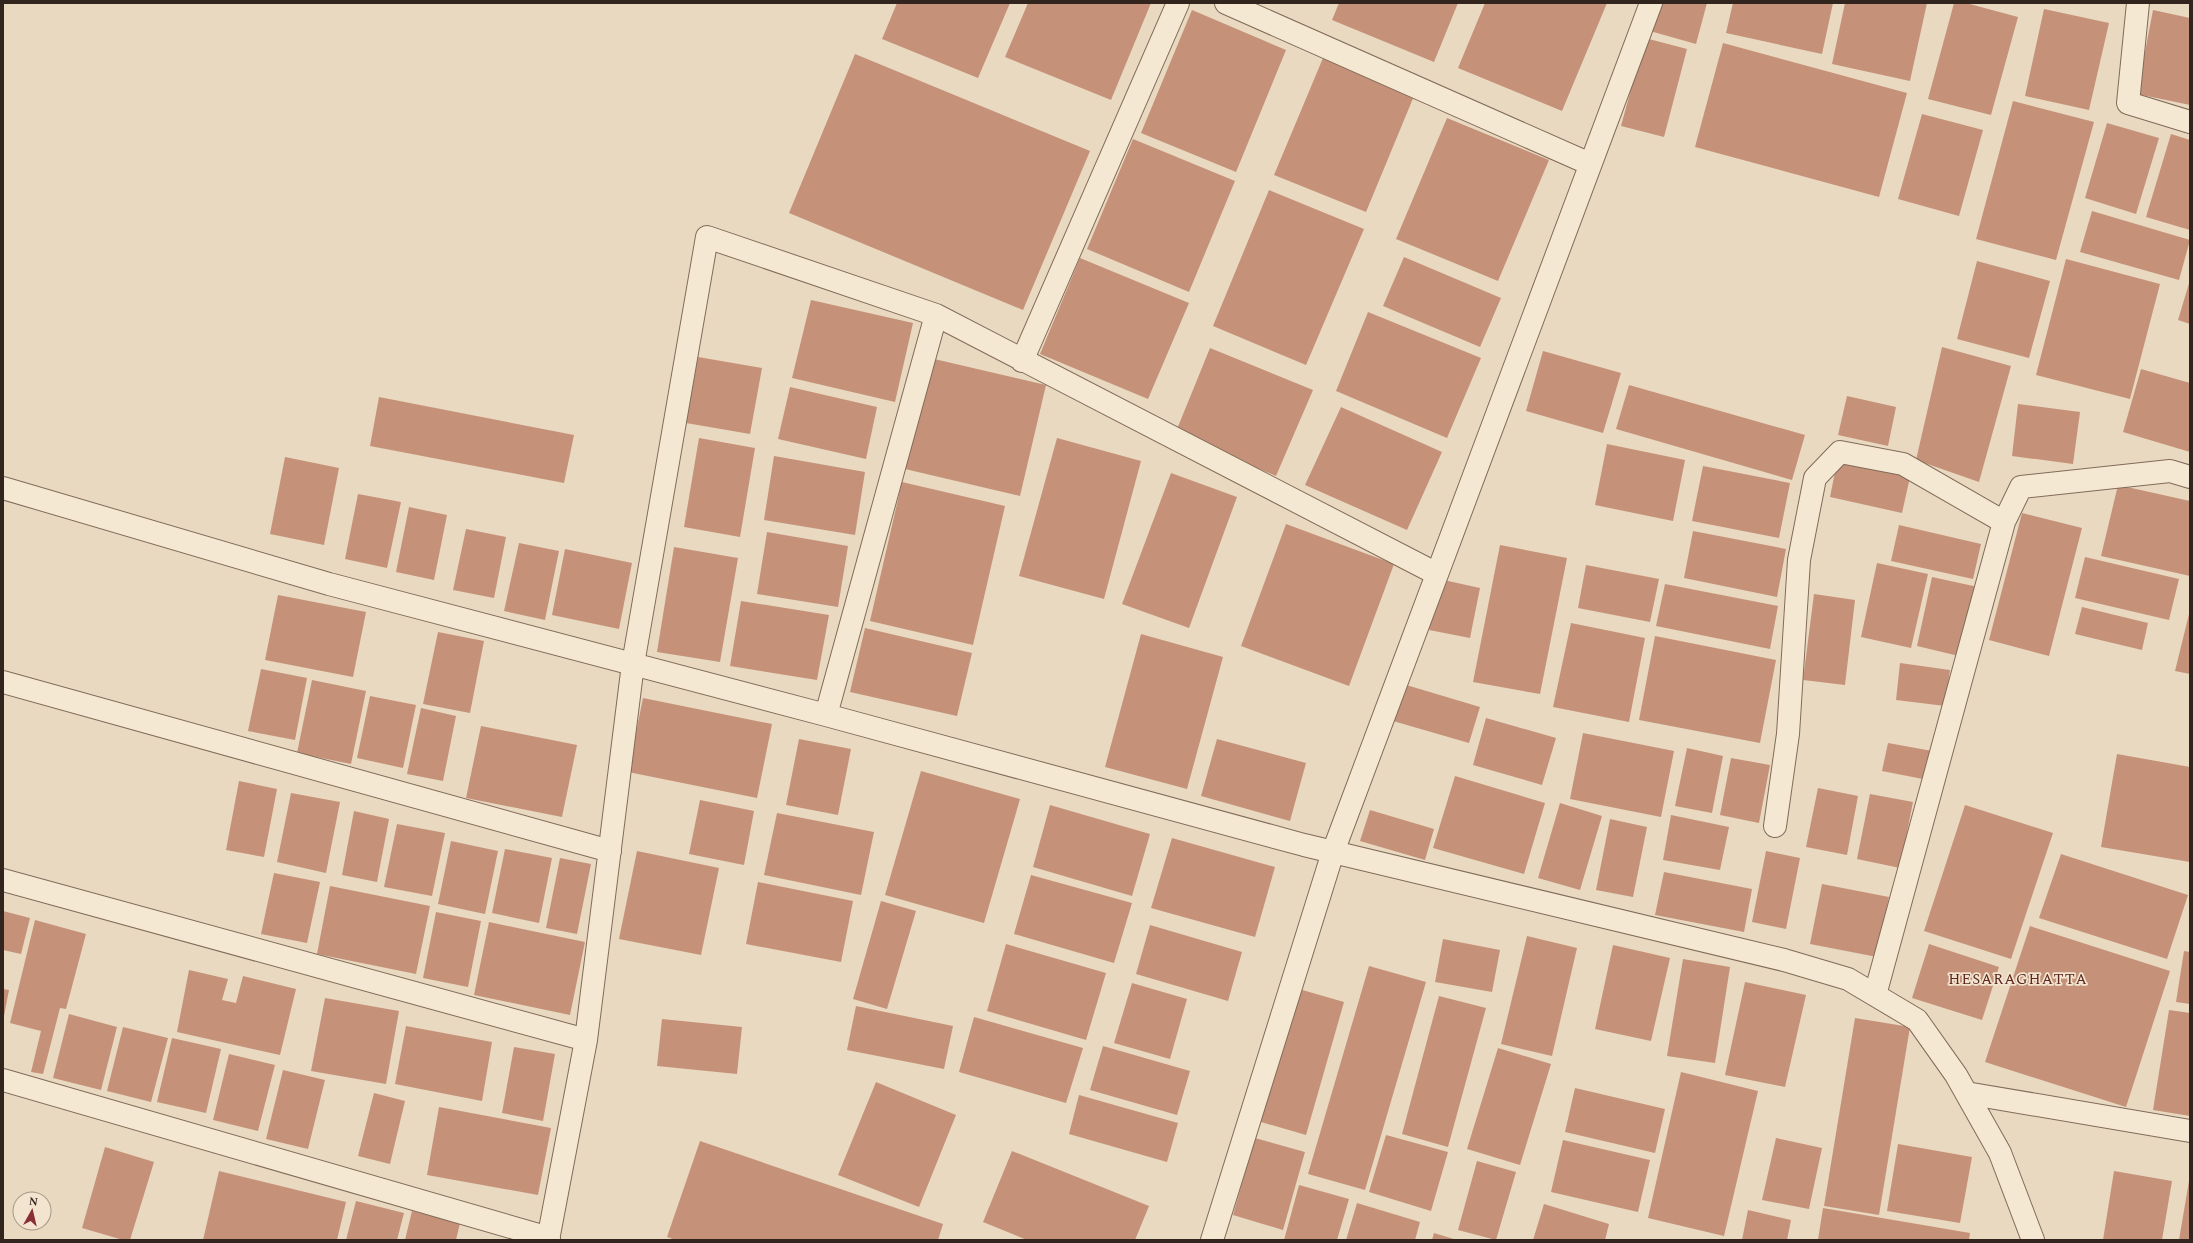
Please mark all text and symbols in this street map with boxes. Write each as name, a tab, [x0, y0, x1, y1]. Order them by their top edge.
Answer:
district label: HESARAGHATTA	[1948, 968, 2088, 991]
north arrow	[12, 1191, 52, 1231]
text: N	[28, 1193, 39, 1211]

